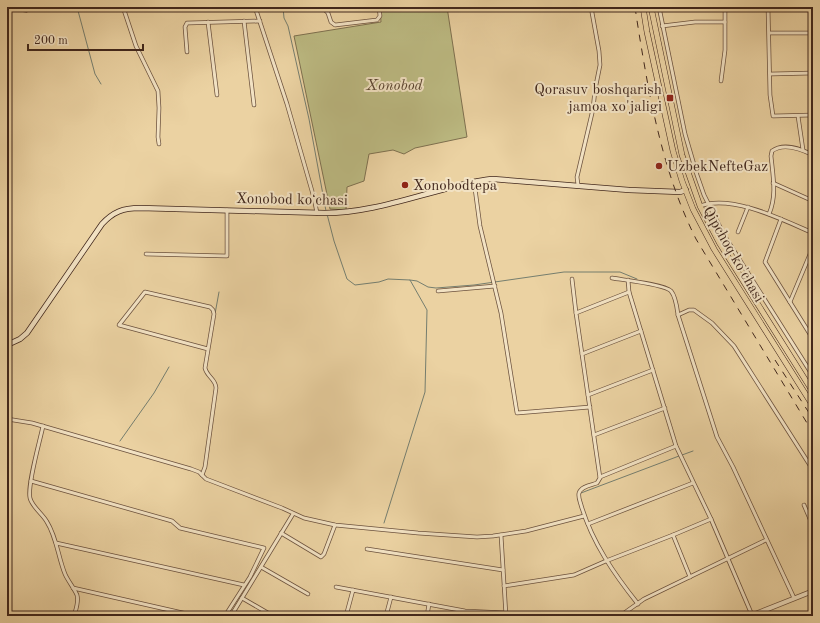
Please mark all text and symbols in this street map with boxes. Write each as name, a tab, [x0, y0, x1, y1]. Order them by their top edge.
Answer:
scale bar	[28, 26, 143, 52]
text: 200 m	[34, 35, 68, 47]
park label: Xonobod	[365, 79, 424, 94]
place label: Qorasuv boshqarish jamoa xo'jaligi	[534, 83, 662, 115]
marker: Qorasuv boshqarish jamoa xo'jaligi	[665, 93, 675, 103]
place label: UzbekNefteGaz	[667, 160, 768, 175]
marker: UzbekNefteGaz	[654, 161, 664, 171]
place label: Xonobodtepa	[413, 179, 498, 194]
marker: Xonobodtepa	[400, 180, 410, 190]
street label: Xonobod koʻchasi	[236, 192, 348, 209]
street label: Qipchoq ko'chasi	[699, 204, 766, 305]

